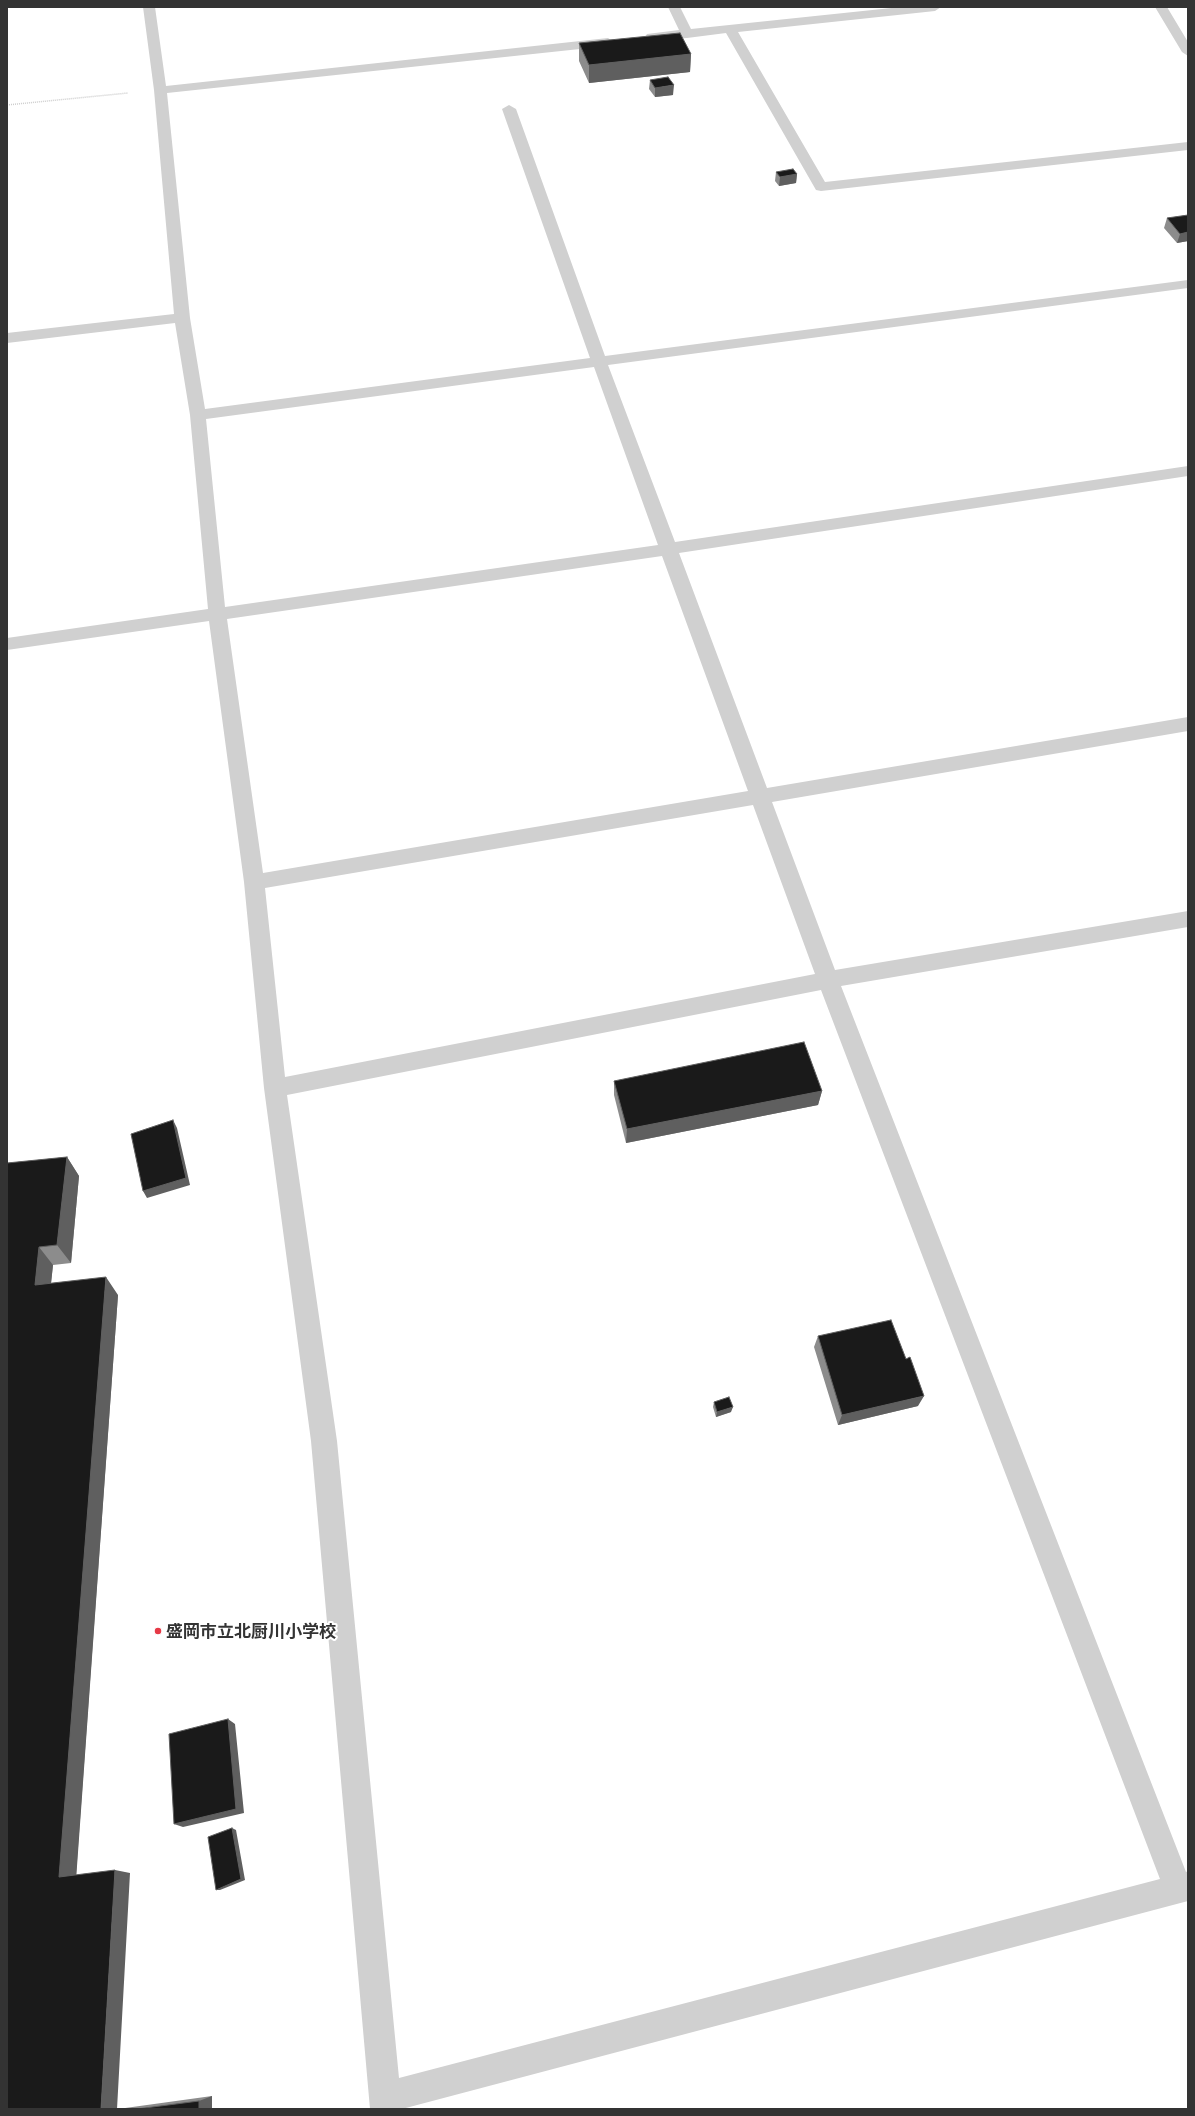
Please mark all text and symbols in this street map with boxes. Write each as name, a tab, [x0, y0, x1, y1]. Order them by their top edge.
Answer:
place label: 盛岡市立北厨川小学校	[166, 1621, 336, 1641]
marker: 盛岡市立北厨川小学校	[153, 1626, 163, 1636]

